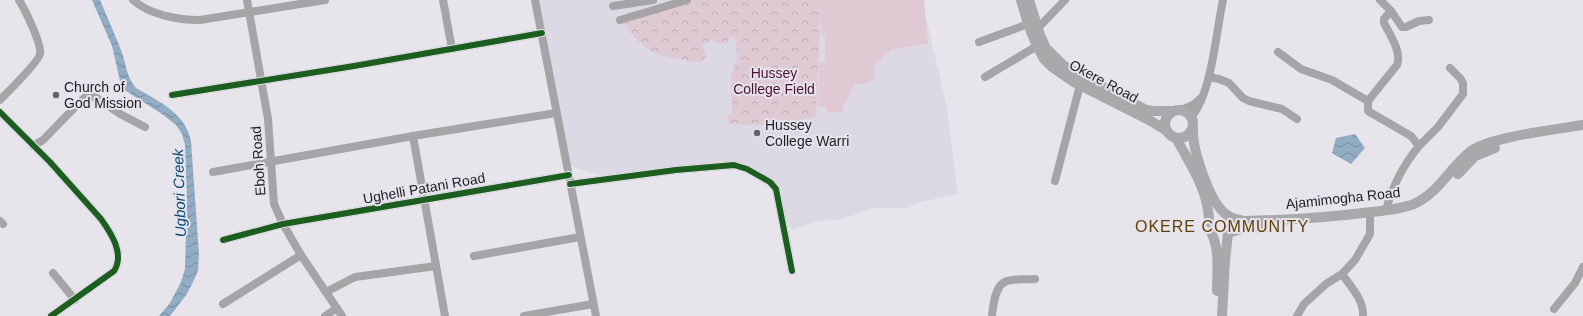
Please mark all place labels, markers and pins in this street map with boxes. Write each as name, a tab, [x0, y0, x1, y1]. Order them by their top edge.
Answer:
place label: Church of God Mission	[64, 79, 142, 111]
marker: Church of God Mission	[51, 90, 61, 100]
place label: Hussey College Warri	[765, 117, 849, 149]
marker: Hussey College Warri	[752, 128, 762, 138]

